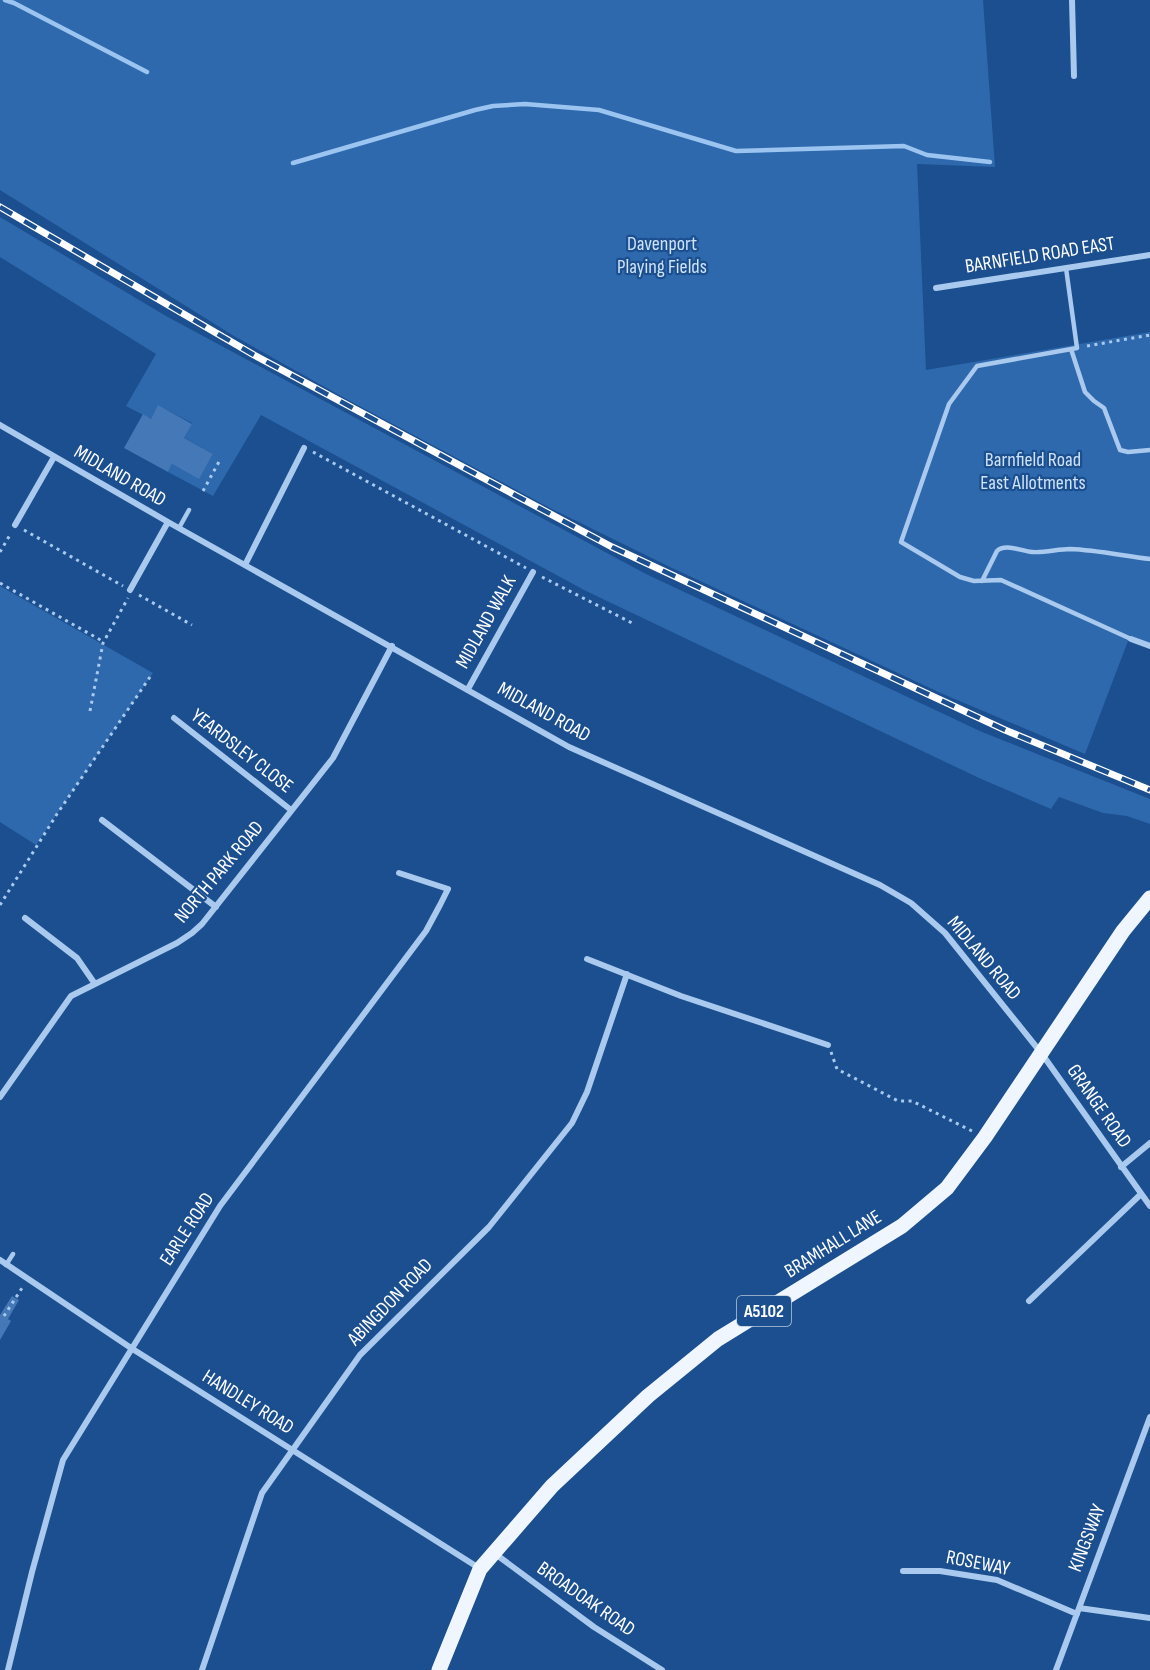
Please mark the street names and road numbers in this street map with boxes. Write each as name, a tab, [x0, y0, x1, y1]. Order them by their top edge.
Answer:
street label: BARNFIELD ROAD EAST	[964, 231, 1116, 279]
street label: MIDLAND ROAD	[70, 440, 170, 512]
street label: MIDLAND WALK	[451, 571, 521, 673]
street label: MIDLAND ROAD	[493, 677, 595, 747]
street label: YEARDSLEY CLOSE	[186, 704, 298, 798]
street label: NORTH PARK ROAD	[169, 816, 269, 928]
street label: MIDLAND ROAD	[942, 911, 1026, 1005]
street label: GRANGE ROAD	[1061, 1060, 1137, 1152]
street label: EARLE ROAD	[155, 1188, 219, 1270]
street label: BRAMHALL LANE	[780, 1205, 886, 1283]
street label: ABINGDON ROAD	[342, 1253, 438, 1351]
road number: A5102	[737, 1296, 791, 1326]
street label: HANDLEY ROAD	[198, 1364, 298, 1440]
street label: KINGSWAY	[1063, 1500, 1111, 1575]
street label: ROSEWAY	[944, 1545, 1012, 1581]
street label: BROADOAK ROAD	[532, 1556, 640, 1642]

